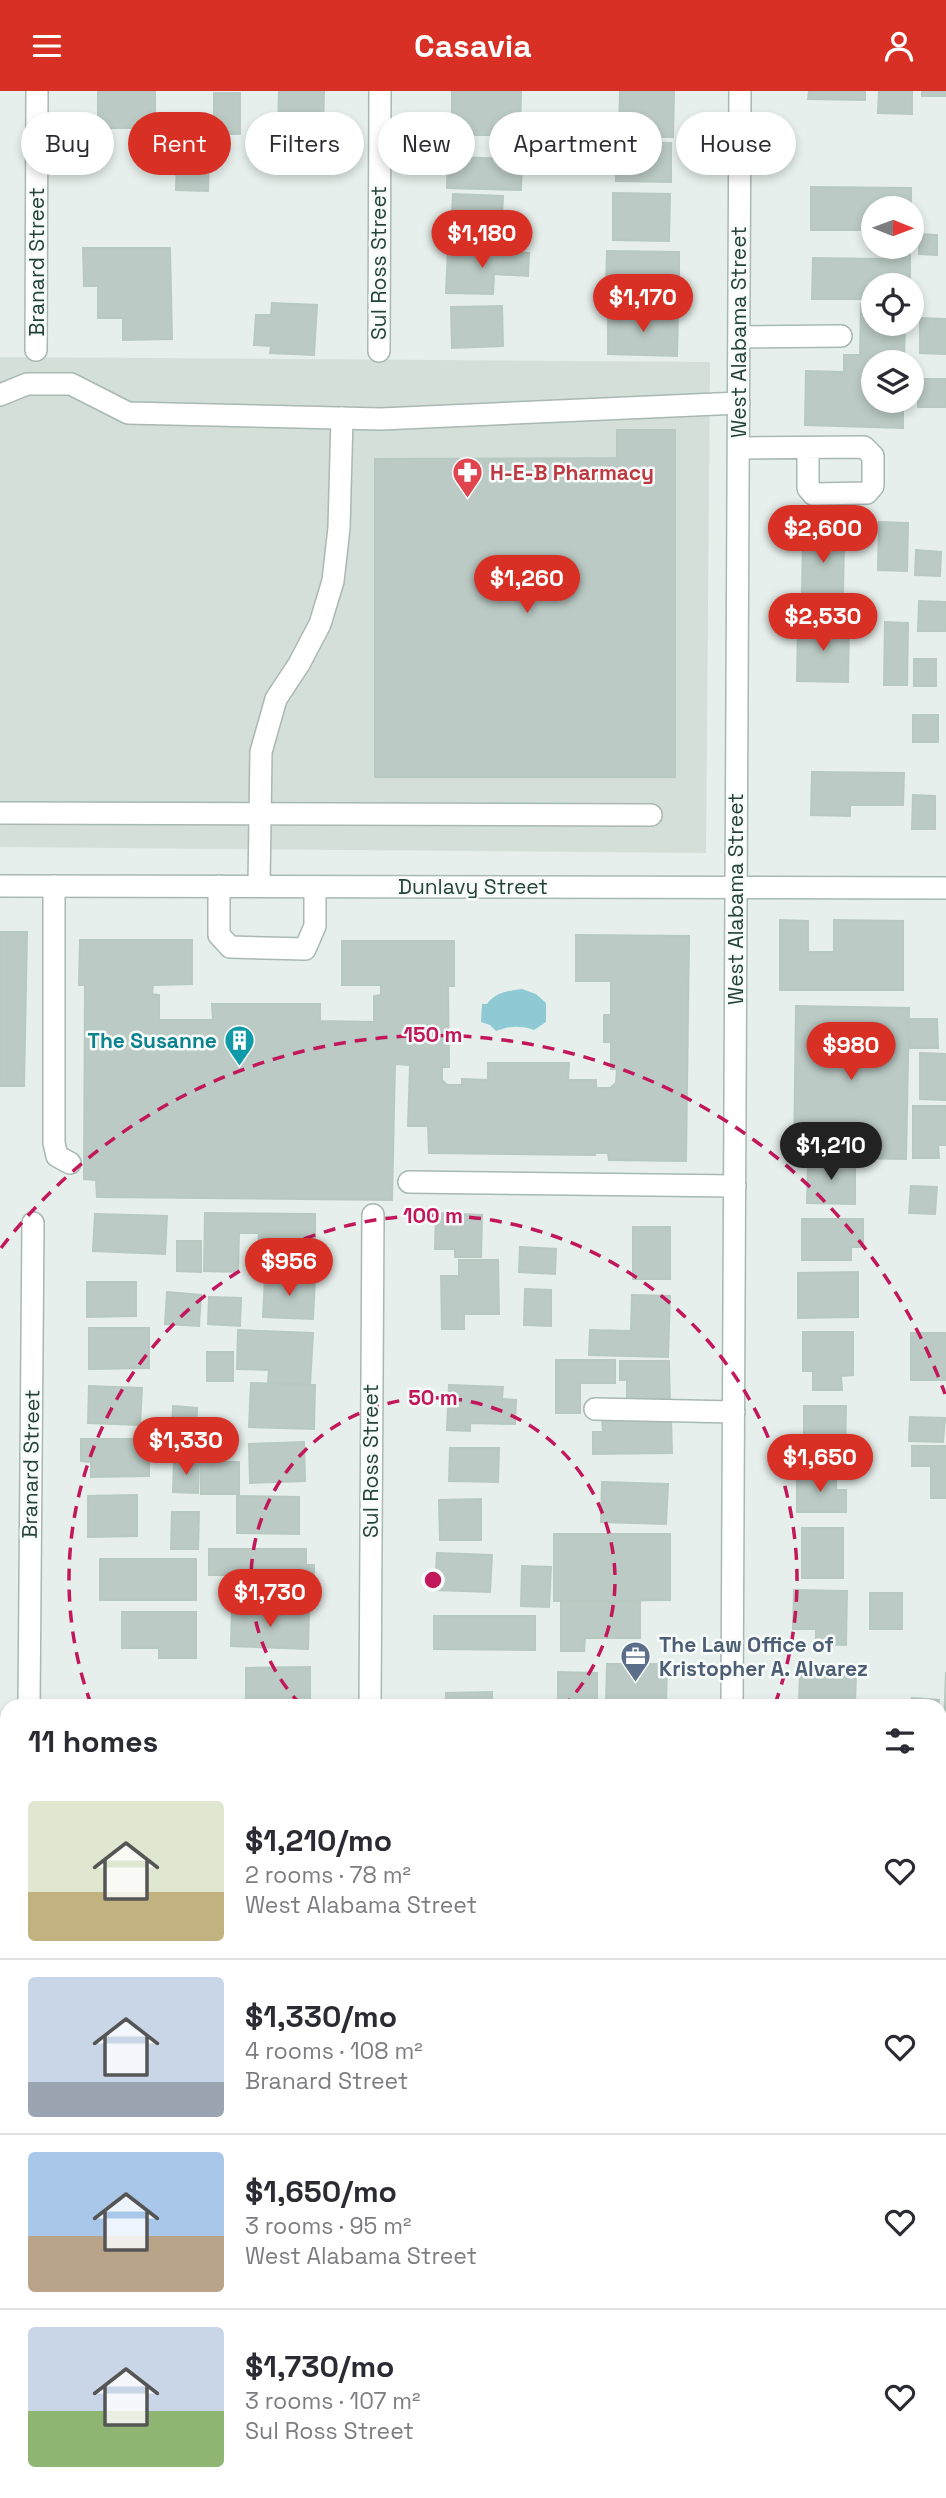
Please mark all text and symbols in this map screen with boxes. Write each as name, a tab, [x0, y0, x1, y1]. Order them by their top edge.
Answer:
text: Casavia	[414, 26, 532, 66]
icon: menu	[28, 27, 66, 65]
icon: person	[880, 27, 918, 65]
chip: Buy	[21, 112, 114, 175]
chip: Rent	[128, 112, 231, 175]
chip: Filters	[245, 112, 364, 175]
chip: New	[378, 112, 475, 175]
chip: Apartment	[489, 112, 662, 175]
chip: House	[676, 112, 796, 175]
street label: Sul Ross Street	[365, 186, 392, 340]
street label: Branard Street	[23, 187, 50, 337]
north arrow	[861, 196, 924, 259]
map controls	[861, 196, 924, 413]
pin: $1,180	[425, 211, 539, 270]
text: $1,180	[448, 218, 517, 248]
street label: West Alabama Street	[725, 226, 752, 438]
button: locate	[861, 273, 924, 336]
pin: $1,170	[586, 275, 700, 334]
text: $1,170	[609, 282, 677, 312]
button: layers	[861, 350, 924, 413]
pharmacy icon: H-E-B Pharmacy	[450, 456, 484, 500]
place label: H-E-B Pharmacy	[490, 459, 654, 486]
pin: $2,600	[766, 505, 880, 565]
text: $2,600	[784, 513, 862, 543]
pin: $1,260	[470, 555, 584, 615]
text: $1,260	[490, 563, 564, 593]
pin: $2,530	[766, 594, 880, 653]
text: $2,530	[784, 601, 862, 631]
street label: West Alabama Street	[722, 793, 749, 1005]
street label: Dunlavy Street	[398, 873, 548, 900]
text: 150 m	[404, 1021, 462, 1048]
pin: $980	[810, 1023, 892, 1082]
building icon: The Susanne	[223, 1024, 257, 1068]
place label: The Susanne	[88, 1027, 217, 1054]
text: $980	[823, 1030, 879, 1060]
pin: $1,210	[774, 1123, 888, 1182]
text: $1,210	[796, 1130, 866, 1160]
text: 100 m	[403, 1202, 463, 1229]
pin: $956	[248, 1239, 330, 1298]
text: $956	[261, 1246, 317, 1276]
street label: Sul Ross Street	[357, 1384, 384, 1538]
text: 50 m	[408, 1384, 458, 1411]
street label: Branard Street	[16, 1389, 45, 1539]
pin: $1,330	[129, 1417, 243, 1477]
text: $1,330	[149, 1425, 223, 1455]
pin: $1,650	[763, 1435, 877, 1494]
text: $1,650	[783, 1442, 857, 1472]
centre of rings	[421, 1568, 445, 1592]
pin: $1,730	[213, 1569, 327, 1629]
text: $1,730	[234, 1577, 306, 1607]
place label: The Law Office of Kristopher A. Alvarez	[659, 1631, 868, 1682]
office icon: The Law Office of Kristopher A. Alvarez	[619, 1640, 653, 1684]
text: 11 homes	[28, 1722, 158, 1761]
icon: filters	[881, 1722, 919, 1760]
text: $1,210/mo	[245, 1821, 392, 1860]
icon: home	[84, 1829, 168, 1913]
icon: heart	[881, 1852, 919, 1890]
text: 2 rooms · 78 m²	[245, 1860, 411, 1890]
text: West Alabama Street	[245, 1890, 477, 1920]
text: $1,330/mo	[245, 1997, 397, 2036]
icon: home	[84, 2005, 168, 2089]
icon: heart	[881, 2028, 919, 2066]
text: 4 rooms · 108 m²	[245, 2036, 423, 2066]
text: Branard Street	[245, 2066, 408, 2096]
text: $1,650/mo	[245, 2172, 397, 2211]
icon: home	[84, 2180, 168, 2264]
icon: heart	[881, 2203, 919, 2241]
text: 3 rooms · 95 m²	[245, 2211, 411, 2241]
text: West Alabama Street	[245, 2241, 477, 2271]
text: $1,730/mo	[245, 2347, 394, 2386]
icon: home	[84, 2355, 168, 2439]
icon: heart	[881, 2378, 919, 2416]
text: 3 rooms · 107 m²	[245, 2386, 421, 2416]
text: Sul Ross Street	[245, 2416, 414, 2446]

